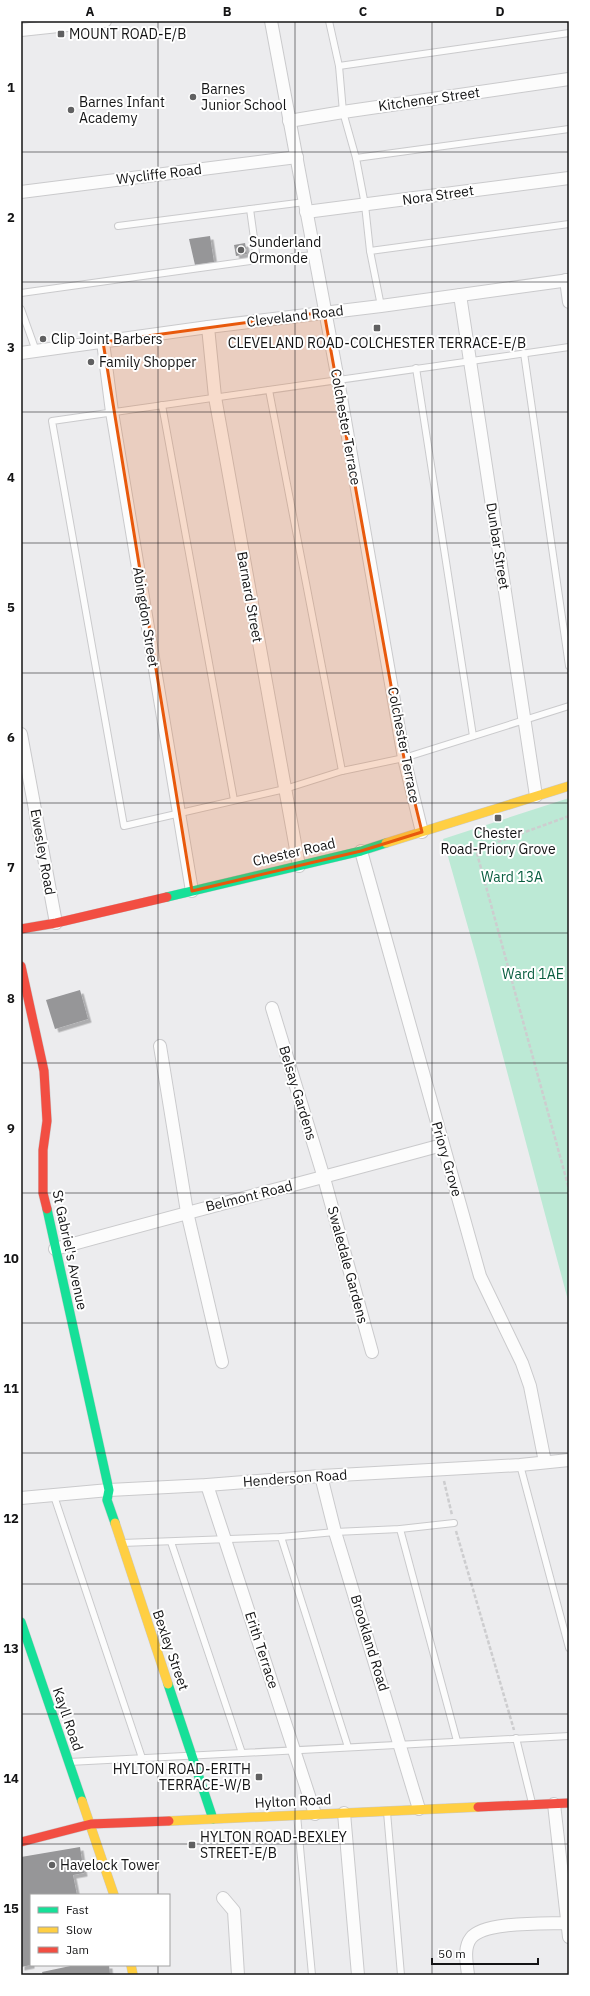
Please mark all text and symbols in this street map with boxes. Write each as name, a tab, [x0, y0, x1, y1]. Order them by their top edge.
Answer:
text: A	[86, 3, 95, 20]
text: B	[223, 3, 232, 20]
text: C	[359, 3, 368, 20]
text: D	[495, 3, 505, 20]
place label: MOUNT ROAD-E/B	[69, 25, 186, 43]
marker: MOUNT ROAD-E/B	[56, 29, 66, 39]
text: 1	[7, 79, 15, 96]
place label: Barnes Junior School	[201, 80, 287, 114]
street label: Kitchener Street	[377, 83, 481, 115]
marker: Barnes Junior School	[188, 92, 198, 102]
place label: Barnes Infant Academy	[79, 93, 165, 127]
marker: Barnes Infant Academy	[66, 105, 76, 115]
street label: Wycliffe Road	[115, 160, 203, 188]
street label: Nora Street	[401, 181, 475, 209]
text: 2	[7, 209, 15, 226]
place label: Sunderland Ormonde	[249, 233, 321, 267]
marker: Sunderland Ormonde	[236, 245, 246, 255]
street label: Cleveland Road	[246, 301, 344, 331]
marker: CLEVELAND ROAD-COLCHESTER TERRACE-E/B	[372, 323, 382, 333]
place label: Clip Joint Barbers	[51, 330, 163, 348]
marker: Clip Joint Barbers	[38, 334, 48, 344]
place label: CLEVELAND ROAD-COLCHESTER TERRACE-E/B	[228, 334, 526, 352]
text: 3	[7, 339, 15, 356]
place label: Family Shopper	[99, 353, 196, 371]
marker: Family Shopper	[86, 357, 96, 367]
street label: Colchester Terrace	[327, 367, 365, 487]
text: 4	[7, 469, 15, 486]
street label: Dunbar Street	[482, 501, 514, 591]
street label: Barnard Street	[233, 550, 267, 644]
street label: Abingdon Street	[129, 565, 163, 669]
text: 5	[7, 599, 15, 616]
street label: Colchester Terrace	[384, 685, 424, 805]
text: 6	[7, 729, 15, 746]
street label: Ewesley Road	[27, 807, 59, 897]
marker: Chester Road-Priory Grove	[493, 813, 503, 823]
place label: Chester Road-Priory Grove	[440, 824, 556, 858]
street label: Chester Road	[251, 834, 337, 870]
text: 7	[7, 859, 15, 876]
park label: Ward 13A	[481, 868, 543, 886]
park label: Ward 1AE	[502, 965, 564, 983]
text: 8	[7, 990, 15, 1007]
street label: Belsay Gardens	[275, 1044, 321, 1143]
street label: Priory Grove	[428, 1119, 466, 1199]
text: 9	[7, 1120, 15, 1137]
street label: Belmont Road	[204, 1176, 294, 1216]
street label: St Gabriel's Avenue	[49, 1188, 92, 1312]
street label: Swaledale Gardens	[324, 1204, 372, 1326]
text: 10	[3, 1250, 19, 1267]
text: 11	[3, 1380, 19, 1397]
street label: Henderson Road	[242, 1465, 348, 1491]
text: 12	[3, 1510, 19, 1527]
street label: Brookland Road	[347, 1592, 393, 1694]
street label: Bexley Street	[149, 1607, 193, 1693]
street label: Erith Terrace	[241, 1609, 283, 1691]
text: 13	[3, 1640, 19, 1657]
street label: Kayll Road	[49, 1685, 87, 1753]
place label: HYLTON ROAD-ERITH TERRACE-W/B	[113, 1760, 251, 1794]
text: 14	[3, 1770, 19, 1787]
marker: HYLTON ROAD-ERITH TERRACE-W/B	[254, 1772, 264, 1782]
street label: Hylton Road	[254, 1790, 332, 1812]
place label: HYLTON ROAD-BEXLEY STREET-E/B	[200, 1828, 348, 1862]
marker: HYLTON ROAD-BEXLEY STREET-E/B	[187, 1840, 197, 1850]
place label: Havelock Tower	[60, 1856, 159, 1874]
marker: Havelock Tower	[47, 1860, 57, 1870]
legend	[30, 1894, 170, 1966]
text: 15	[3, 1900, 19, 1917]
text: Fast	[66, 1902, 89, 1917]
text: Slow	[66, 1922, 92, 1937]
scale bar	[432, 1940, 538, 1966]
text: Jam	[66, 1942, 89, 1957]
text: 50 m	[438, 1946, 466, 1961]

